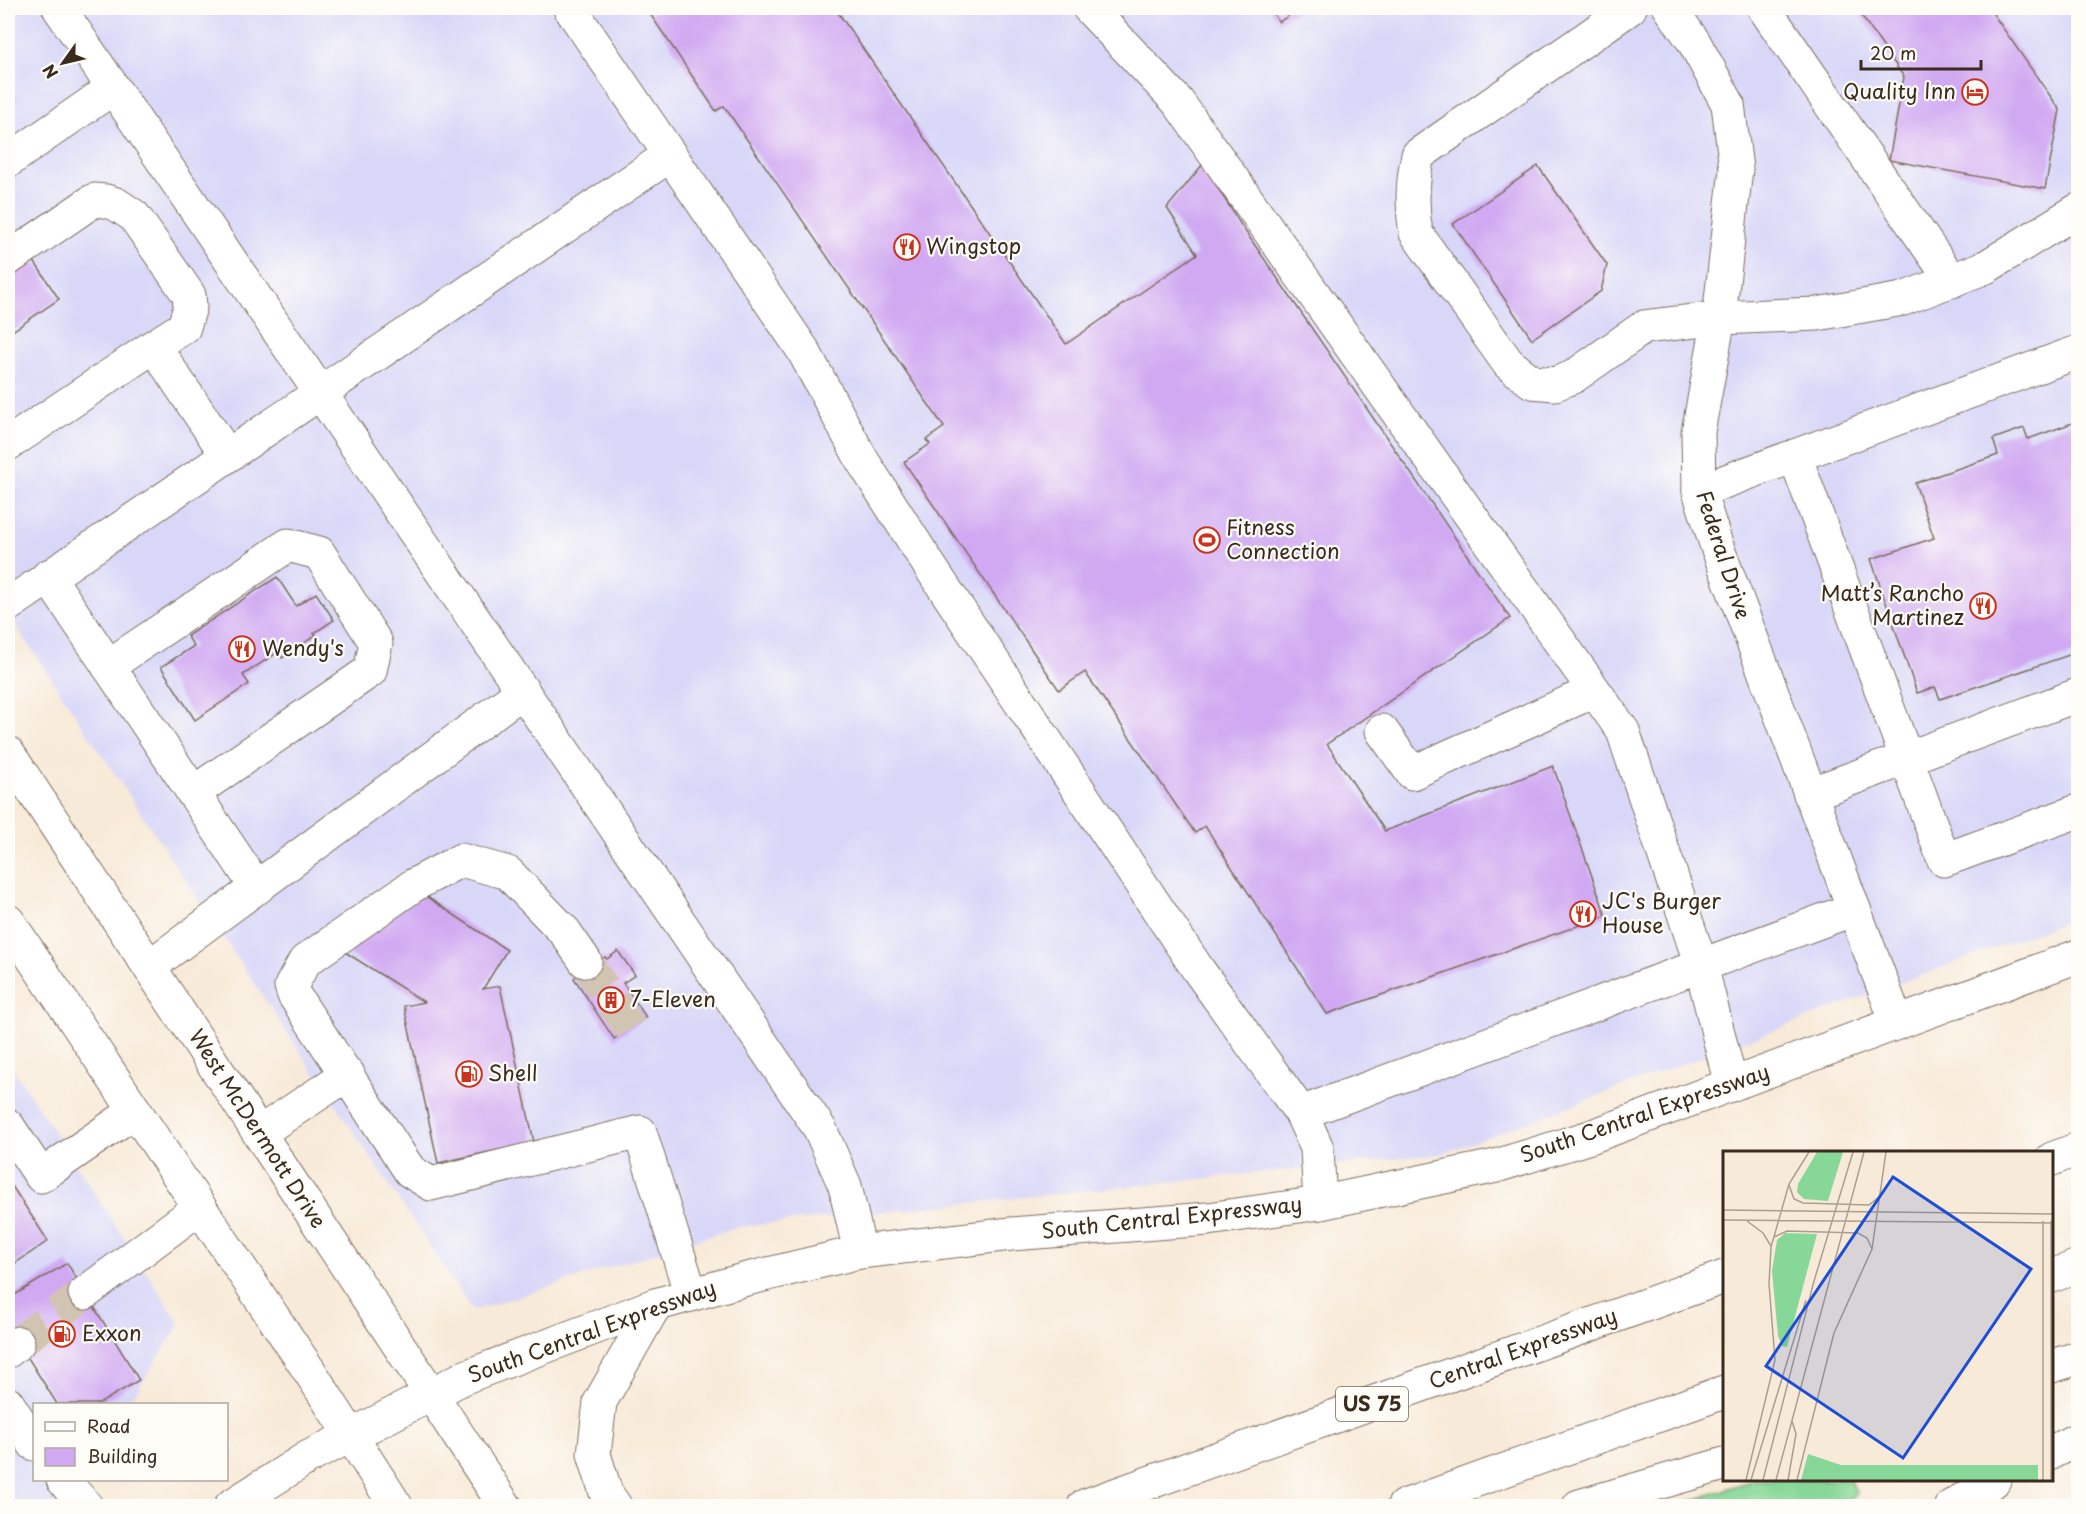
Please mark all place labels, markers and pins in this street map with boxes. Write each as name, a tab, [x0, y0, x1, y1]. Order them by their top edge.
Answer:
place label: Quality Inn	[1843, 74, 1956, 106]
hotel icon: Quality Inn	[1960, 77, 1990, 107]
place label: Wingstop	[926, 229, 1021, 261]
restaurant icon: Wingstop	[892, 232, 922, 262]
place label: Fitness Connection	[1226, 510, 1340, 566]
sports icon: Fitness Connection	[1192, 525, 1222, 555]
place label: Matt’s Rancho Martinez	[1821, 576, 1964, 632]
restaurant icon: Matt’s Rancho Martinez	[1968, 591, 1998, 621]
place label: Wendy's	[262, 631, 344, 663]
restaurant icon: Wendy's	[227, 634, 257, 664]
place label: JC's Burger House	[1602, 884, 1721, 940]
restaurant icon: JC's Burger House	[1568, 899, 1598, 929]
place label: 7-Eleven	[630, 982, 716, 1014]
building icon: 7-Eleven	[596, 985, 626, 1015]
place label: Shell	[488, 1056, 537, 1088]
fuel station icon: Shell	[454, 1059, 484, 1089]
place label: Exxon	[82, 1316, 142, 1348]
fuel station icon: Exxon	[47, 1319, 77, 1349]

